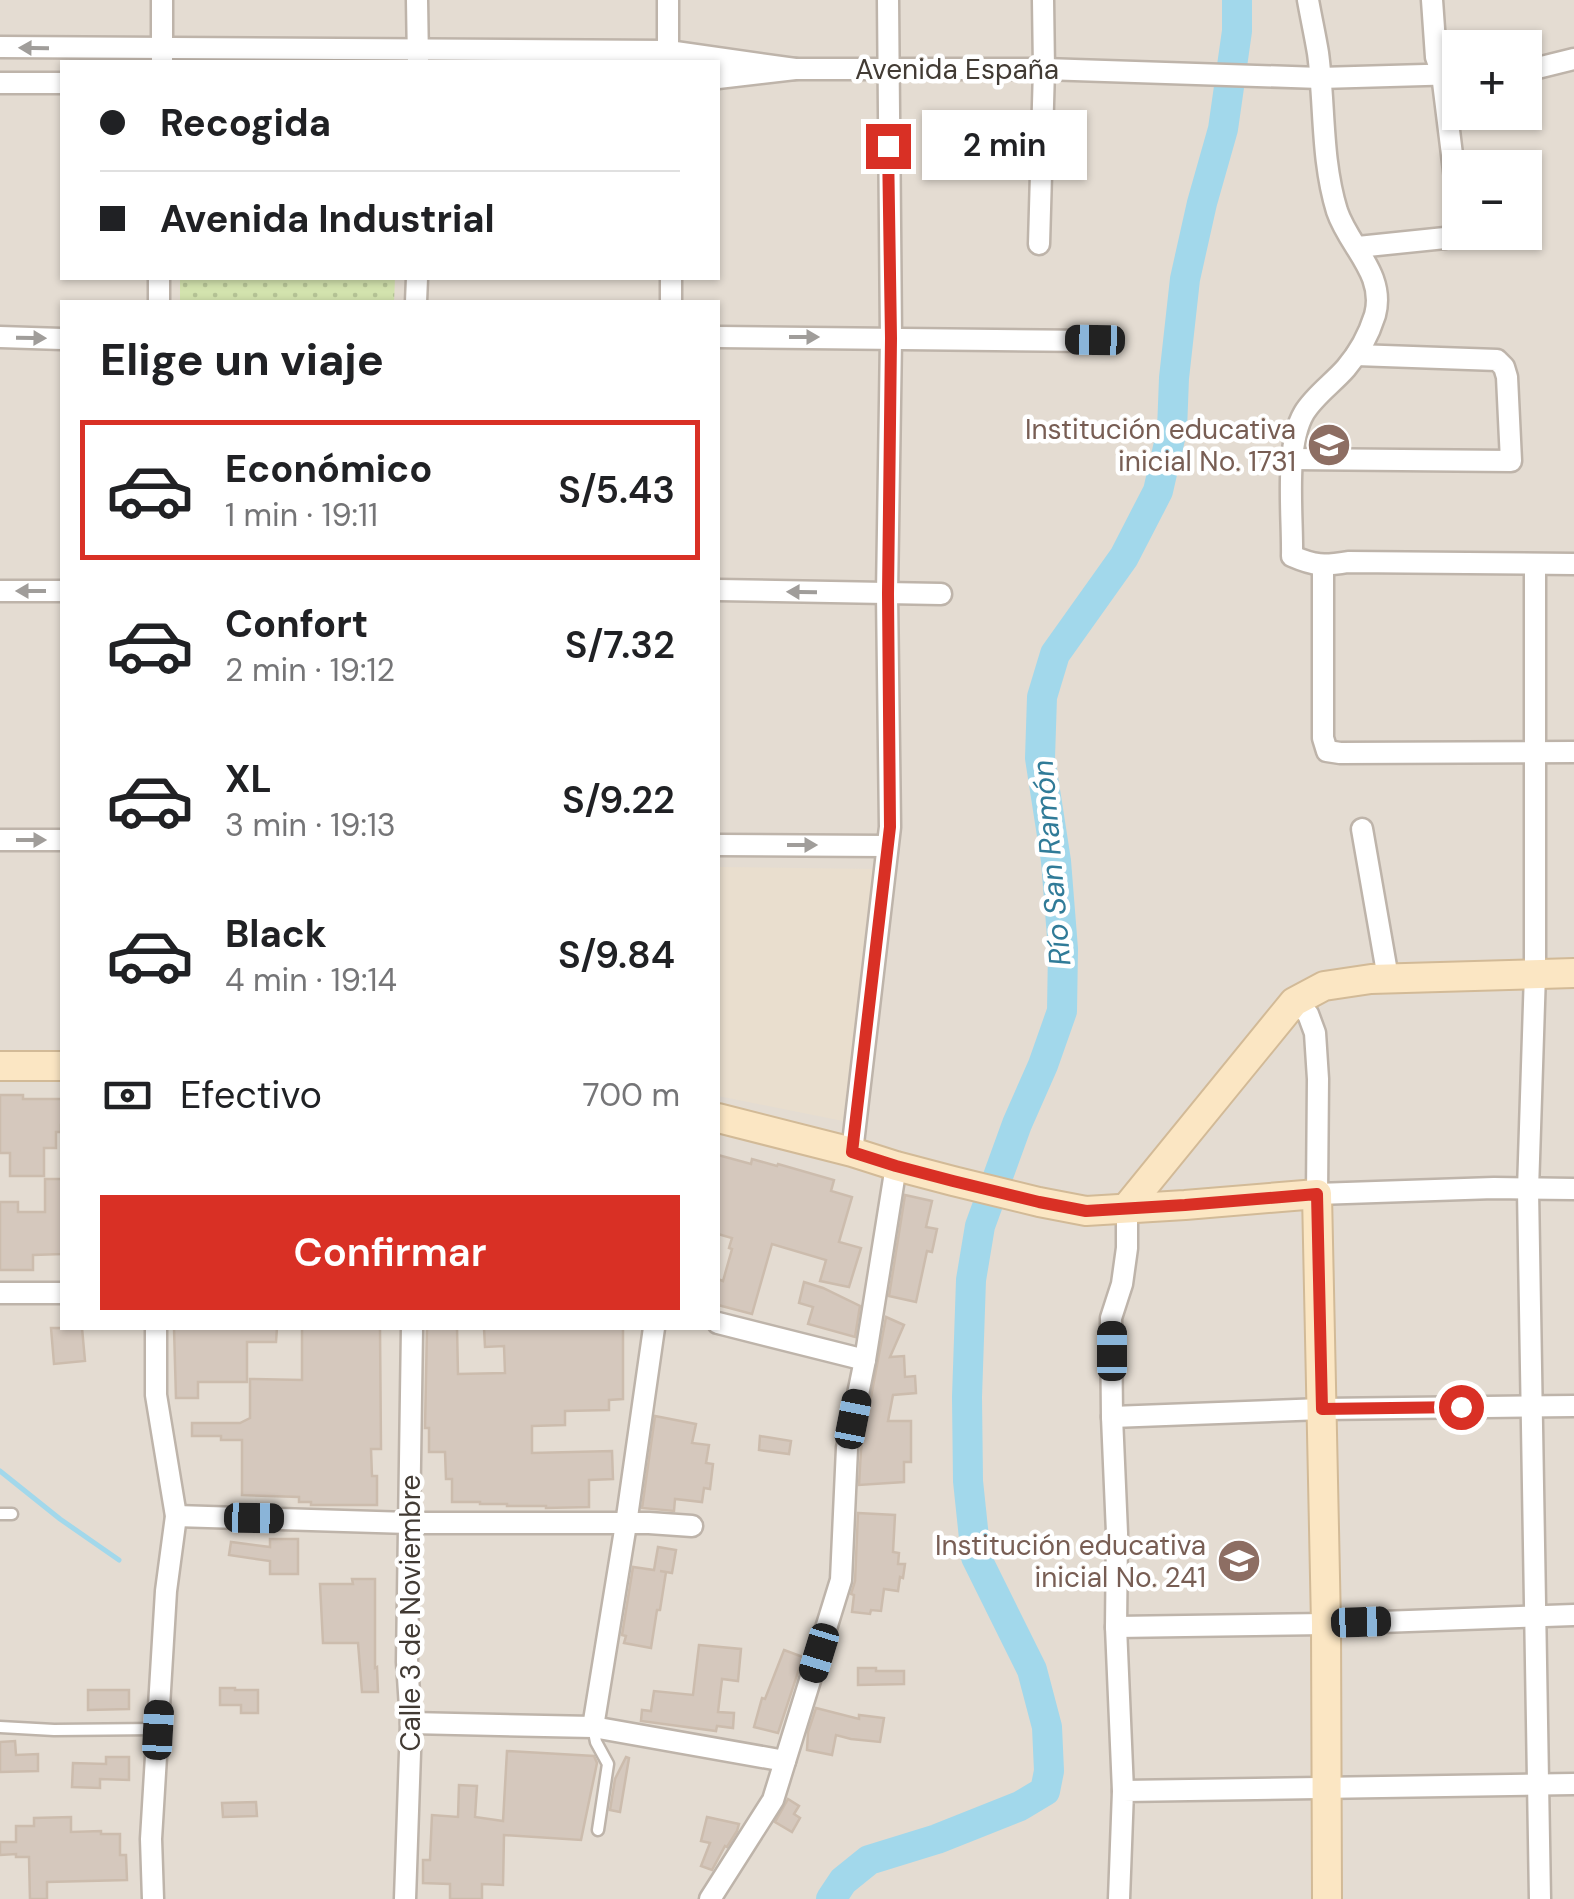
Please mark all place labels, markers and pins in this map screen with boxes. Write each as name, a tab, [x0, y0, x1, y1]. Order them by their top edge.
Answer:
place label: Institución educativa inicial No. 1731	[1025, 411, 1296, 480]
school or university icon: Institución educativa inicial No. 1731	[1306, 422, 1352, 468]
place label: Institución educativa inicial No. 241	[935, 1527, 1206, 1596]
school or university icon: Institución educativa inicial No. 241	[1216, 1538, 1262, 1584]

